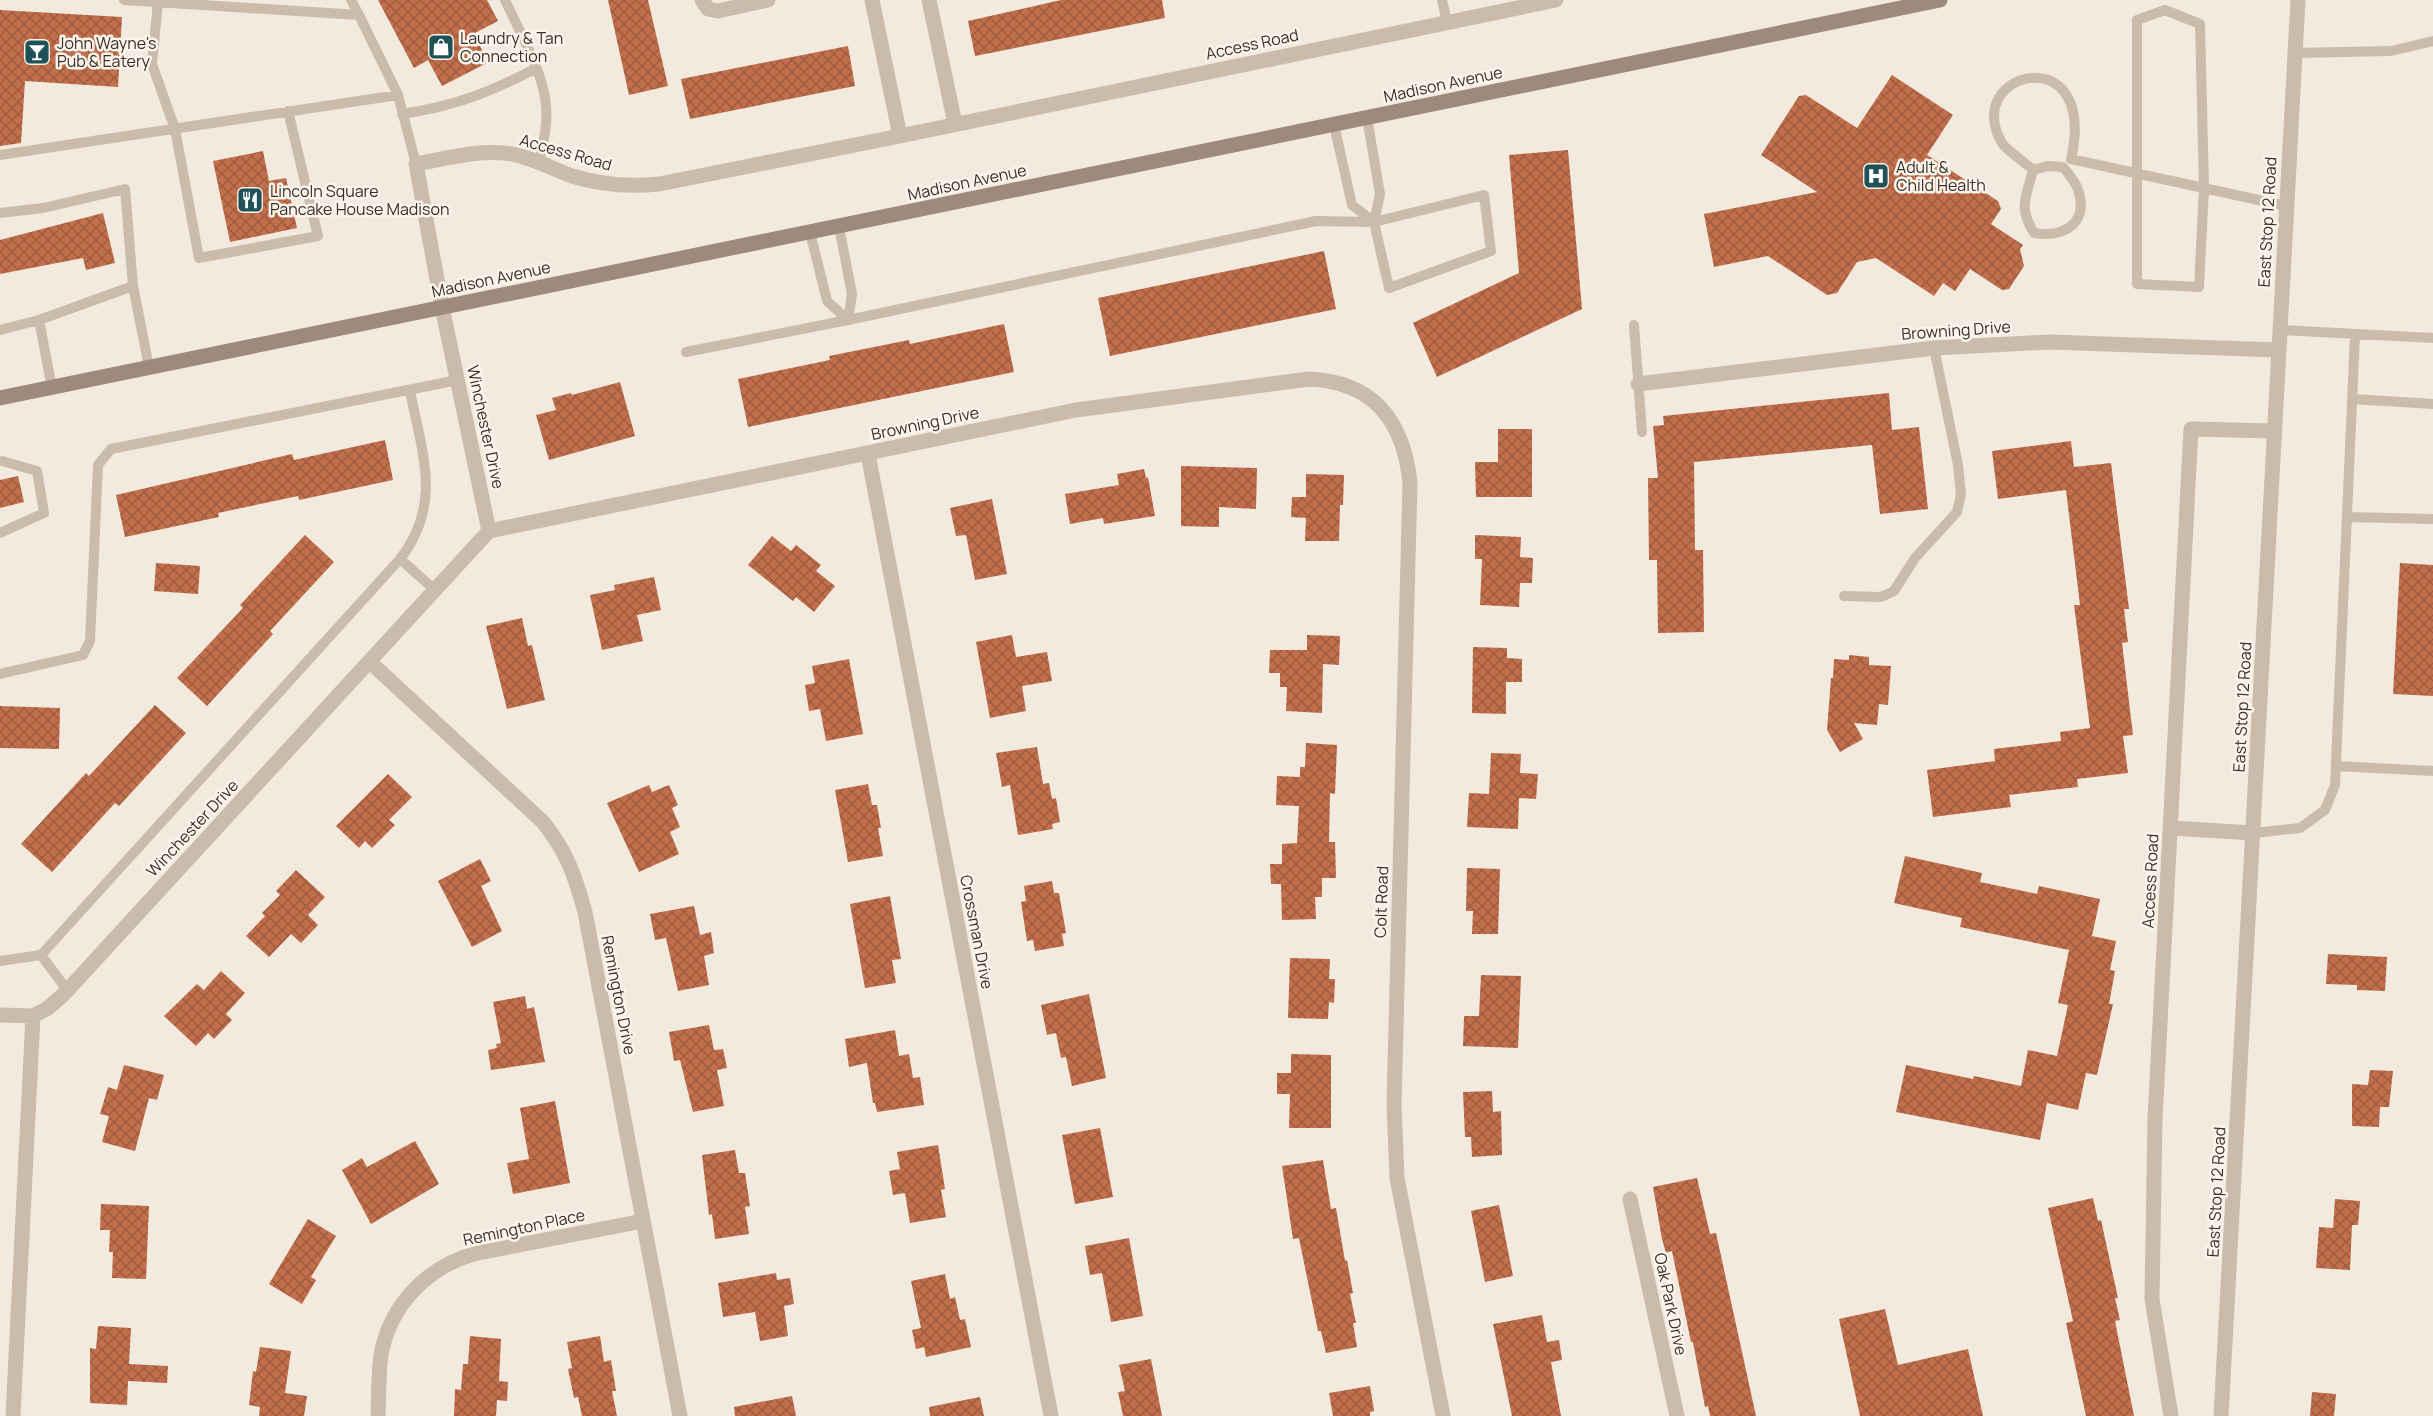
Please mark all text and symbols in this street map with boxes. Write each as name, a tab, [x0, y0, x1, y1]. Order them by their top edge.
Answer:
street label: Access Road	[1203, 23, 1301, 65]
place label: Laundry & Tan Connection	[460, 27, 563, 67]
place label: John Wayne's Pub & Eatery	[57, 32, 157, 72]
shop icon: Laundry & Tan Connection	[426, 32, 456, 62]
bar icon: John Wayne's Pub & Eatery	[22, 37, 52, 67]
street label: Madison Avenue	[1382, 61, 1504, 107]
street label: Access Road	[517, 128, 615, 176]
place label: Adult & Child Health	[1896, 156, 1986, 196]
street label: East Stop 12 Road	[2253, 156, 2281, 288]
street label: Madison Avenue	[906, 159, 1028, 205]
hospital icon: Adult & Child Health	[1861, 161, 1891, 191]
place label: Lincoln Square Pancake House Madison	[270, 180, 449, 220]
restaurant icon: Lincoln Square Pancake House Madison	[235, 185, 265, 215]
street label: Madison Avenue	[430, 256, 552, 302]
street label: Browning Drive	[1901, 315, 2011, 345]
street label: Winchester Drive	[462, 363, 510, 491]
street label: Browning Drive	[869, 401, 981, 445]
street label: East Stop 12 Road	[2228, 641, 2256, 773]
street label: Winchester Drive	[141, 775, 243, 881]
street label: Access Road	[2137, 833, 2163, 929]
street label: Colt Road	[1369, 866, 1393, 938]
street label: Crossman Drive	[955, 873, 999, 991]
street label: Remington Drive	[597, 933, 641, 1057]
street label: East Stop 12 Road	[2202, 1126, 2230, 1258]
street label: Remington Place	[461, 1203, 587, 1251]
street label: Oak Park Drive	[1649, 1251, 1693, 1357]

